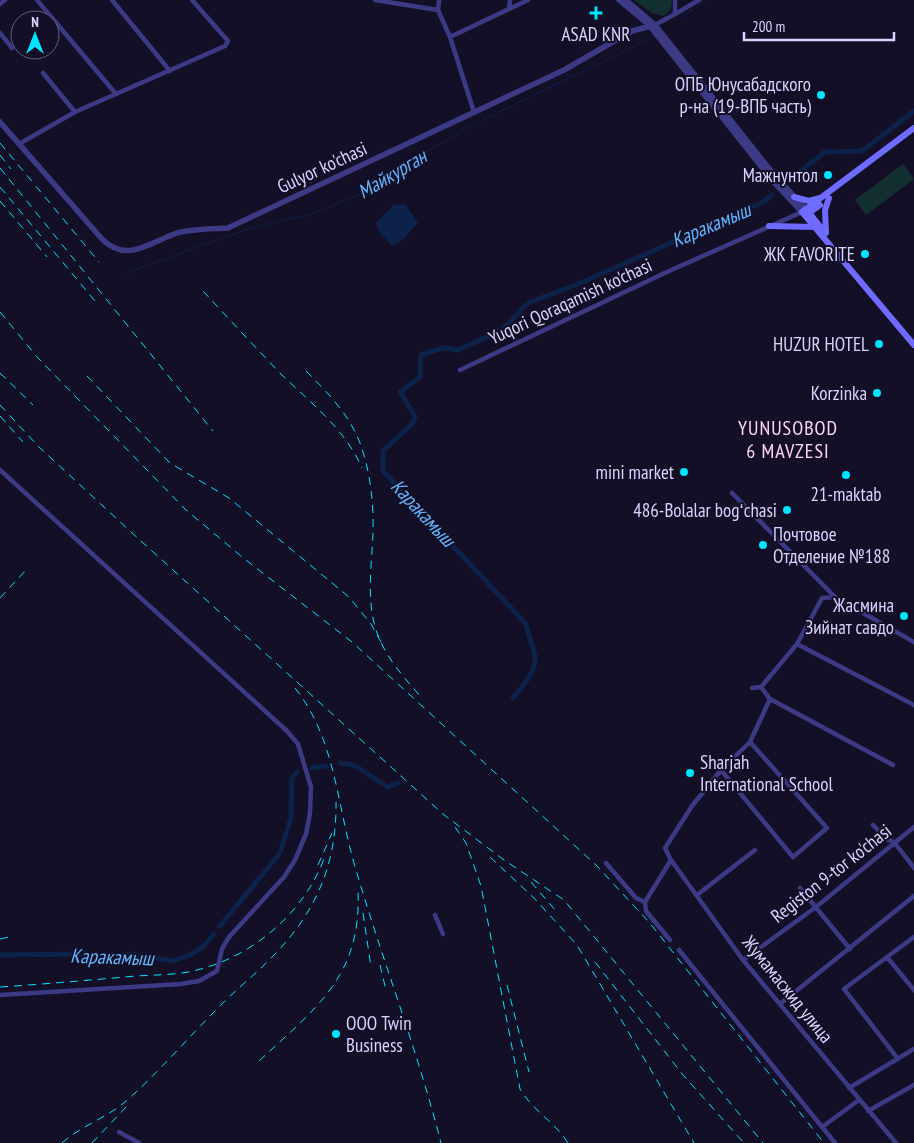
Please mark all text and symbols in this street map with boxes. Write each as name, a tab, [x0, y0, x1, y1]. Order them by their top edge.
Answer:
marker: ASAD KNR	[589, 6, 603, 20]
north arrow	[10, 10, 60, 60]
scale bar	[744, 10, 894, 42]
text: N	[31, 13, 39, 31]
text: 200 m	[752, 17, 785, 36]
place label: ASAD KNR	[562, 22, 630, 46]
place label: ОПБ Юнусабадского р-на (19-ВПБ часть)	[675, 72, 812, 118]
marker: ОПБ Юнусабадского р-на (19-ВПБ часть)	[815, 89, 827, 101]
street label: Gulyor ko'chasi	[273, 136, 371, 198]
water label: Майкурган	[353, 142, 433, 205]
place label: Мажнунтол	[743, 163, 818, 187]
marker: Мажнунтол	[822, 169, 834, 181]
water label: Каракамыш	[668, 196, 756, 253]
place label: ЖК FAVORITE	[763, 242, 855, 266]
marker: ЖК FAVORITE	[859, 248, 871, 260]
street label: Yuqori Qoraqamish ko'chasi	[484, 253, 656, 349]
place label: HUZUR HOTEL	[773, 332, 869, 356]
marker: HUZUR HOTEL	[873, 338, 885, 350]
place label: Korzinka	[811, 381, 867, 405]
marker: Korzinka	[871, 387, 883, 399]
district label: YUNUSOBOD 6 MAVZESI	[738, 415, 838, 464]
place label: mini market	[596, 460, 675, 484]
marker: mini market	[678, 466, 690, 478]
marker: 21-maktab	[840, 469, 852, 481]
water label: Каракамыш	[385, 474, 462, 554]
place label: 21-maktab	[810, 482, 882, 506]
place label: 486-Bolalar bogʻchasi	[633, 498, 777, 522]
marker: 486-Bolalar bogʻchasi	[781, 504, 793, 516]
place label: Почтовое Отделение №188	[773, 522, 890, 568]
marker: Почтовое Отделение №188	[757, 539, 769, 551]
place label: Жасмина Зийнат савдо	[805, 593, 894, 639]
marker: Жасмина Зийнат савдо	[898, 610, 910, 622]
place label: Sharjah International School	[700, 750, 833, 796]
marker: Sharjah International School	[684, 767, 696, 779]
street label: Registon 9-tor ko'chasi	[766, 818, 896, 928]
street label: Жумамасжид улица	[737, 930, 839, 1047]
water label: Каракамыш	[70, 943, 156, 972]
place label: ООО Twin Business	[346, 1011, 412, 1057]
marker: ООО Twin Business	[330, 1028, 342, 1040]

